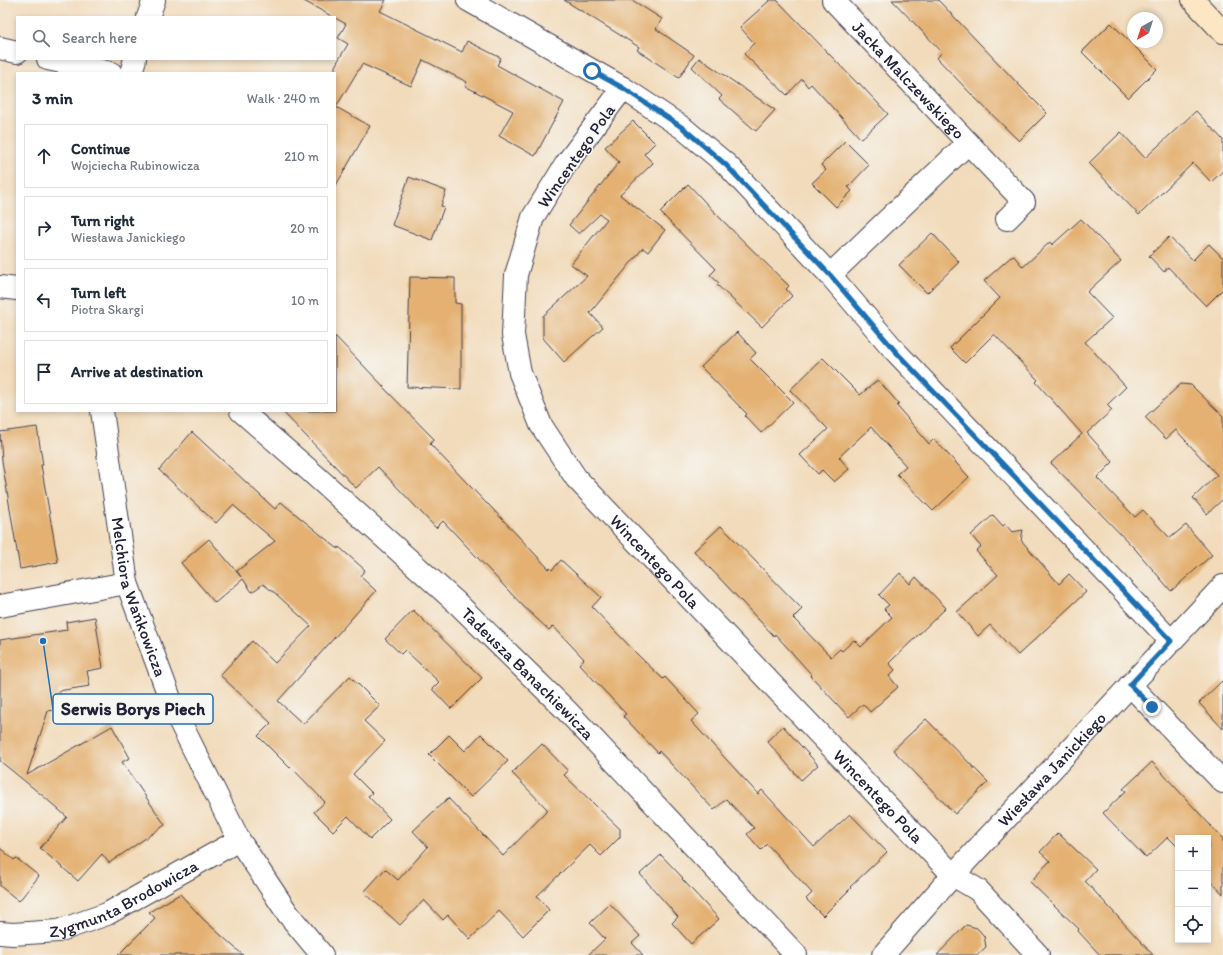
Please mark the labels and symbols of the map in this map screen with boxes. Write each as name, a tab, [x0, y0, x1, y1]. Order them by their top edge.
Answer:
north arrow	[1127, 12, 1163, 48]
street label: Jacka Malczewskiego	[848, 17, 969, 143]
route start	[583, 62, 601, 80]
street label: Wincentego Pola	[533, 100, 619, 212]
street label: Wincentego Pola	[606, 510, 704, 612]
street label: Melchiora Wańkowicza	[108, 516, 171, 679]
street label: Tadeusza Banachiewicza	[457, 603, 599, 744]
callout: Serwis Borys Piech	[53, 694, 213, 724]
text: Serwis Borys Piech	[61, 698, 206, 720]
route end	[1143, 698, 1161, 716]
street label: Wiesława Janickiego	[993, 708, 1110, 831]
street label: Wincentego Pola	[829, 745, 927, 847]
street label: Zygmunta Brodowicza	[49, 855, 202, 942]

